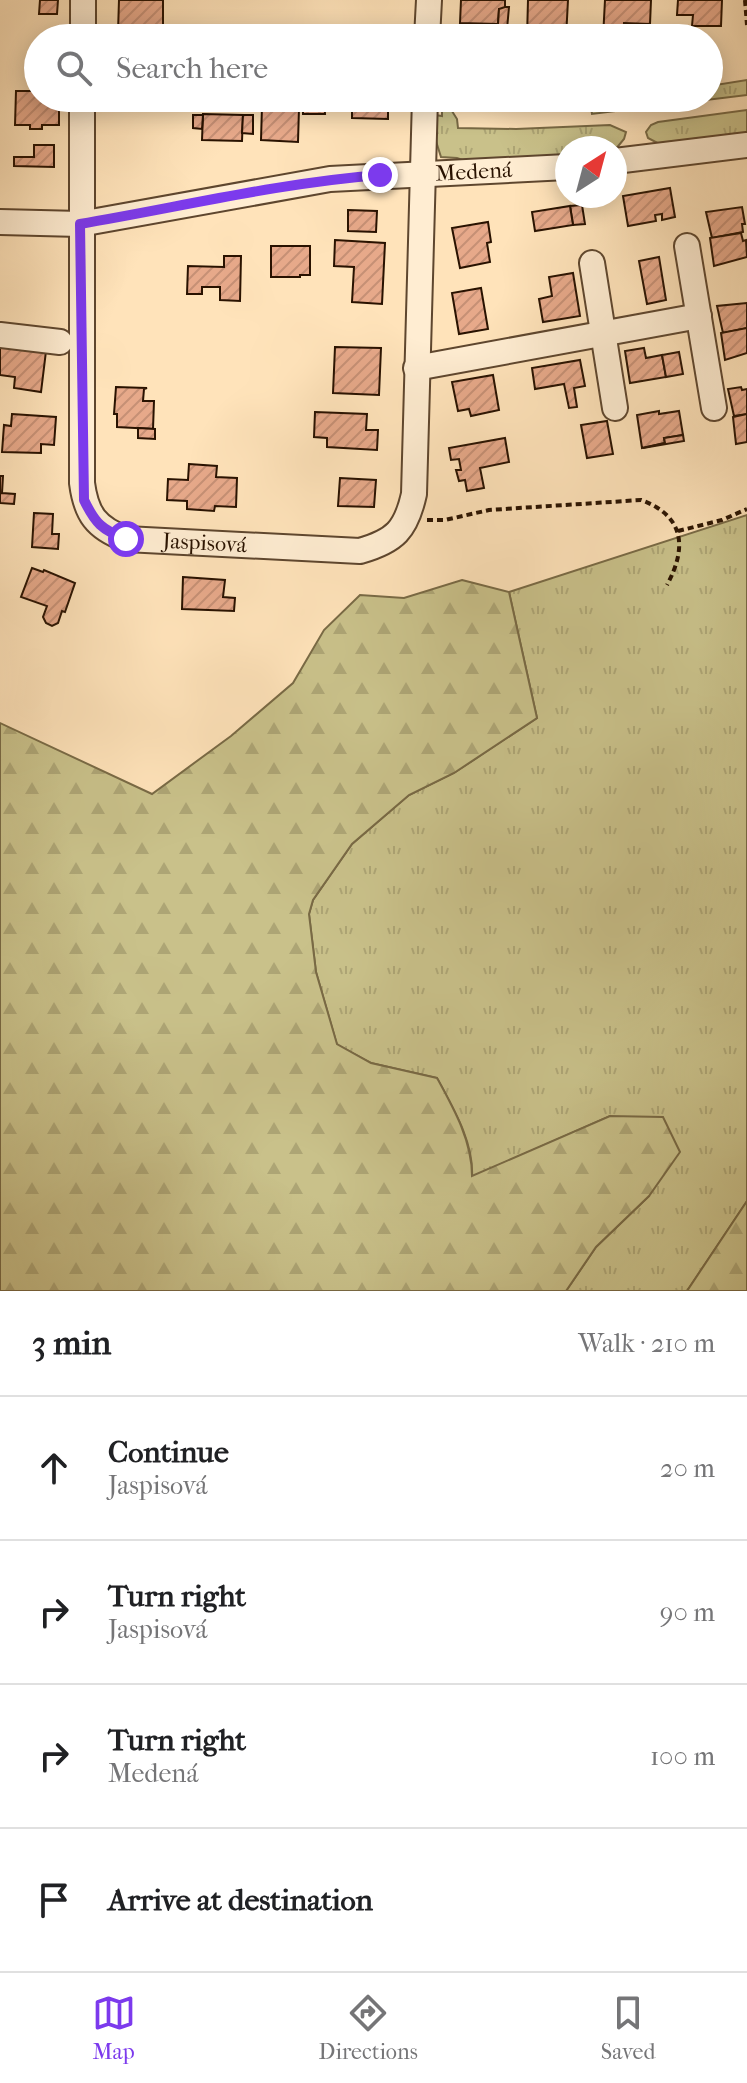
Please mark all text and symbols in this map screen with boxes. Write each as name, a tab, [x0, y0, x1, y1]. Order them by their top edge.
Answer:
search box	[24, 24, 723, 112]
icon: search	[52, 46, 96, 90]
text: Search here	[116, 51, 268, 86]
north arrow	[555, 136, 627, 208]
route end	[362, 157, 398, 193]
street label: Medená	[435, 157, 514, 187]
route start	[108, 521, 144, 557]
street label: Jaspisová	[160, 528, 248, 558]
text: 3 min	[32, 1323, 111, 1363]
text: Walk · 210 m	[578, 1328, 715, 1359]
text: Continue	[108, 1435, 229, 1470]
icon: ahead	[32, 1446, 76, 1490]
text: 20 m	[660, 1453, 715, 1484]
text: Jaspisová	[108, 1470, 208, 1501]
text: Turn right	[108, 1579, 246, 1614]
icon: right	[32, 1590, 76, 1634]
text: 90 m	[660, 1597, 715, 1628]
text: Jaspisová	[108, 1614, 208, 1645]
text: Turn right	[108, 1723, 246, 1758]
icon: right	[32, 1734, 76, 1778]
text: 100 m	[650, 1741, 715, 1772]
text: Medená	[108, 1758, 198, 1789]
icon: arrive	[32, 1878, 76, 1922]
text: Arrive at destination	[108, 1883, 373, 1918]
tab: Map	[92, 1991, 136, 2065]
tab: Directions	[319, 1991, 418, 2065]
tab: Saved	[601, 1991, 655, 2065]

